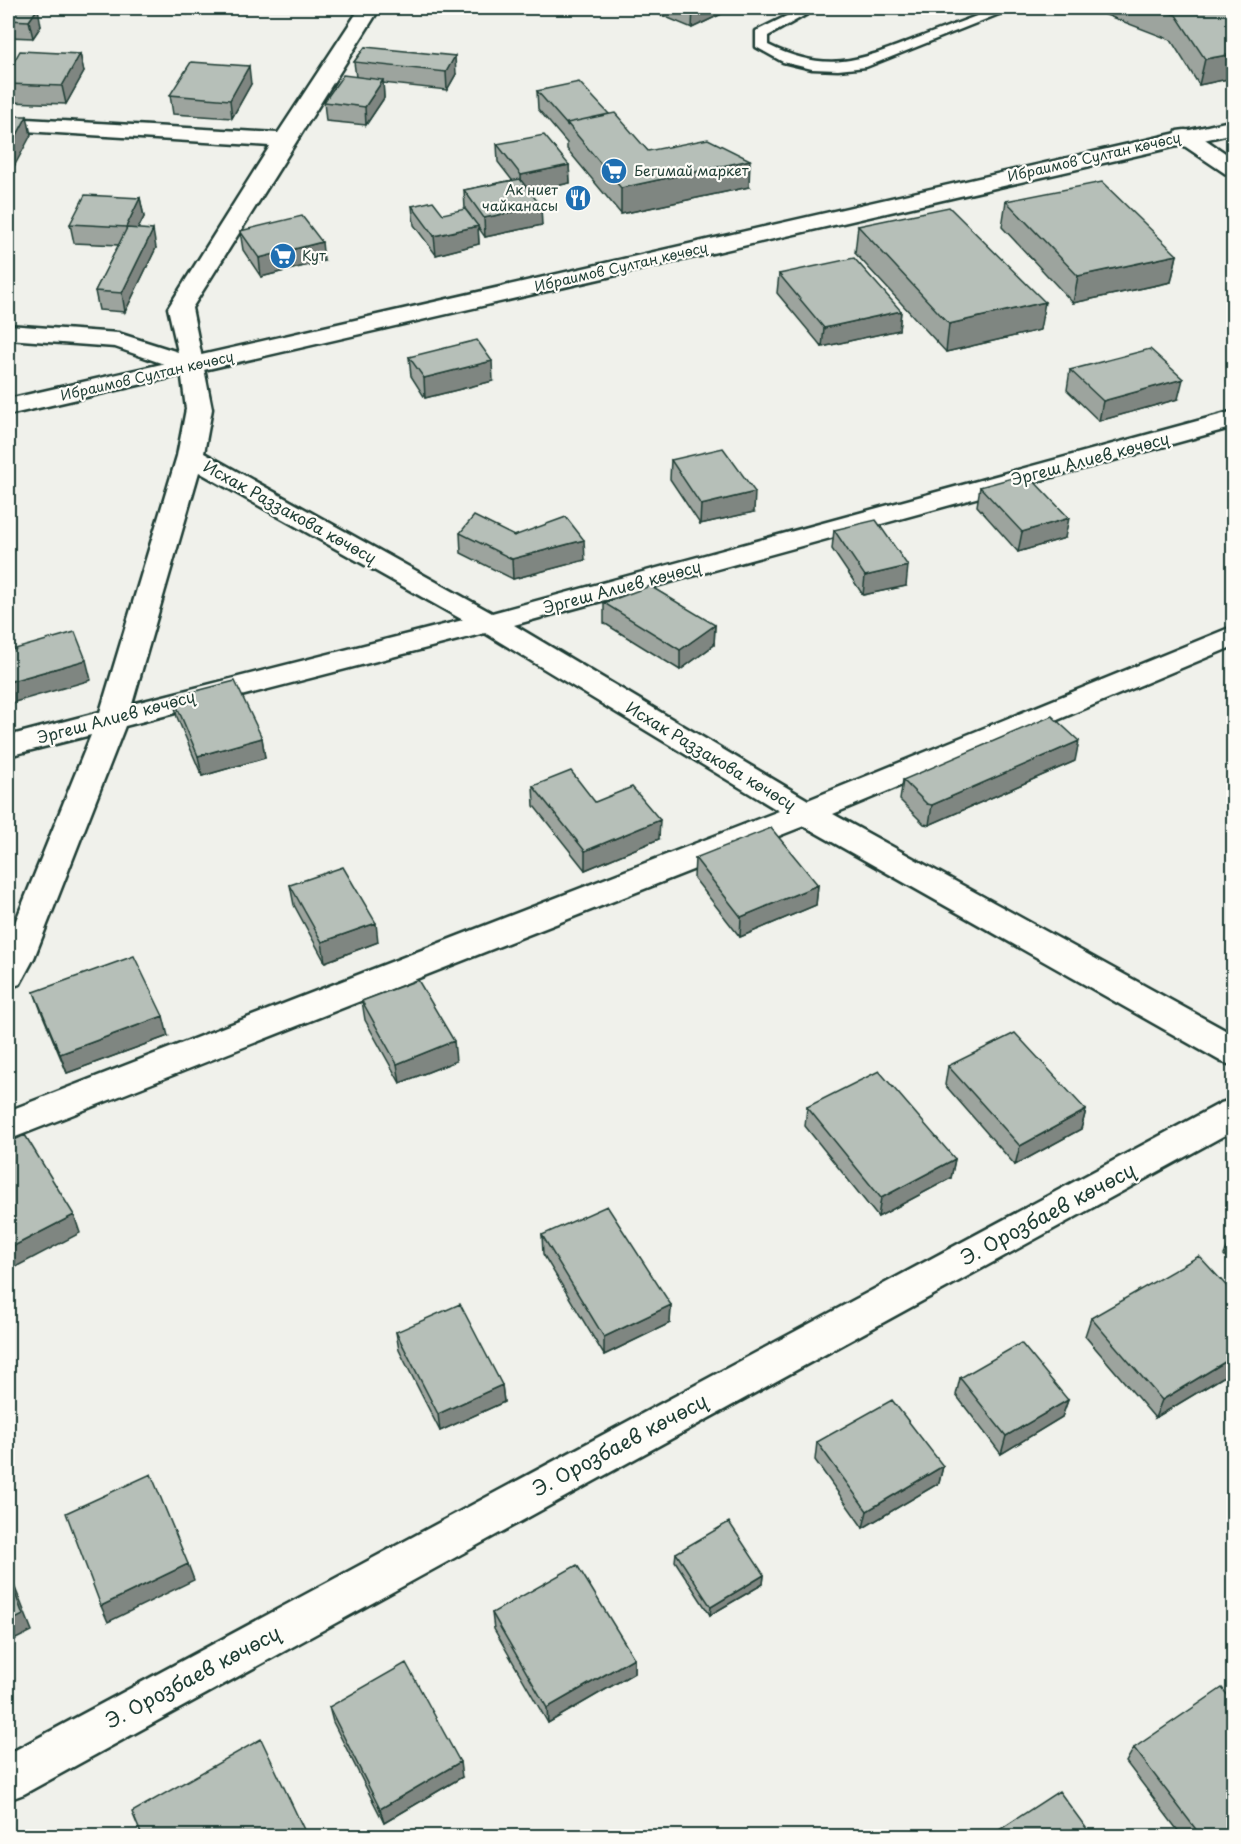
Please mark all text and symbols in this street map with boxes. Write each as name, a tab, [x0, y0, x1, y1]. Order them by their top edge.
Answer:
street label: Ибраимов Султан көчөсү	[1005, 126, 1183, 187]
supermarket icon: Бегимай маркет	[599, 156, 629, 186]
place label: Бегимай маркет	[634, 160, 749, 181]
place label: Ак ниет чайканасы	[482, 179, 558, 216]
restaurant icon: Ак ниет чайканасы	[563, 183, 593, 213]
street label: Ибраимов Султан көчөсү	[532, 236, 710, 297]
supermarket icon: Кут	[268, 241, 298, 271]
place label: Кут	[302, 245, 326, 266]
street label: Ибраимов Султан көчөсү	[58, 345, 236, 406]
street label: Эргеш Алиев көчөсү	[1008, 425, 1172, 491]
street label: Исхак Раззакова көчөсү	[200, 454, 382, 569]
street label: Эргеш Алиев көчөсү	[540, 553, 704, 619]
street label: Эргеш Алиев көчөсү	[34, 683, 198, 749]
street label: Исхак Раззакова көчөсү	[622, 695, 802, 816]
street label: Э. Орозбаев көчөсү	[954, 1154, 1141, 1272]
street label: Э. Орозбаев көчөсү	[526, 1385, 713, 1503]
street label: Э. Орозбаев көчөсү	[99, 1617, 286, 1735]

